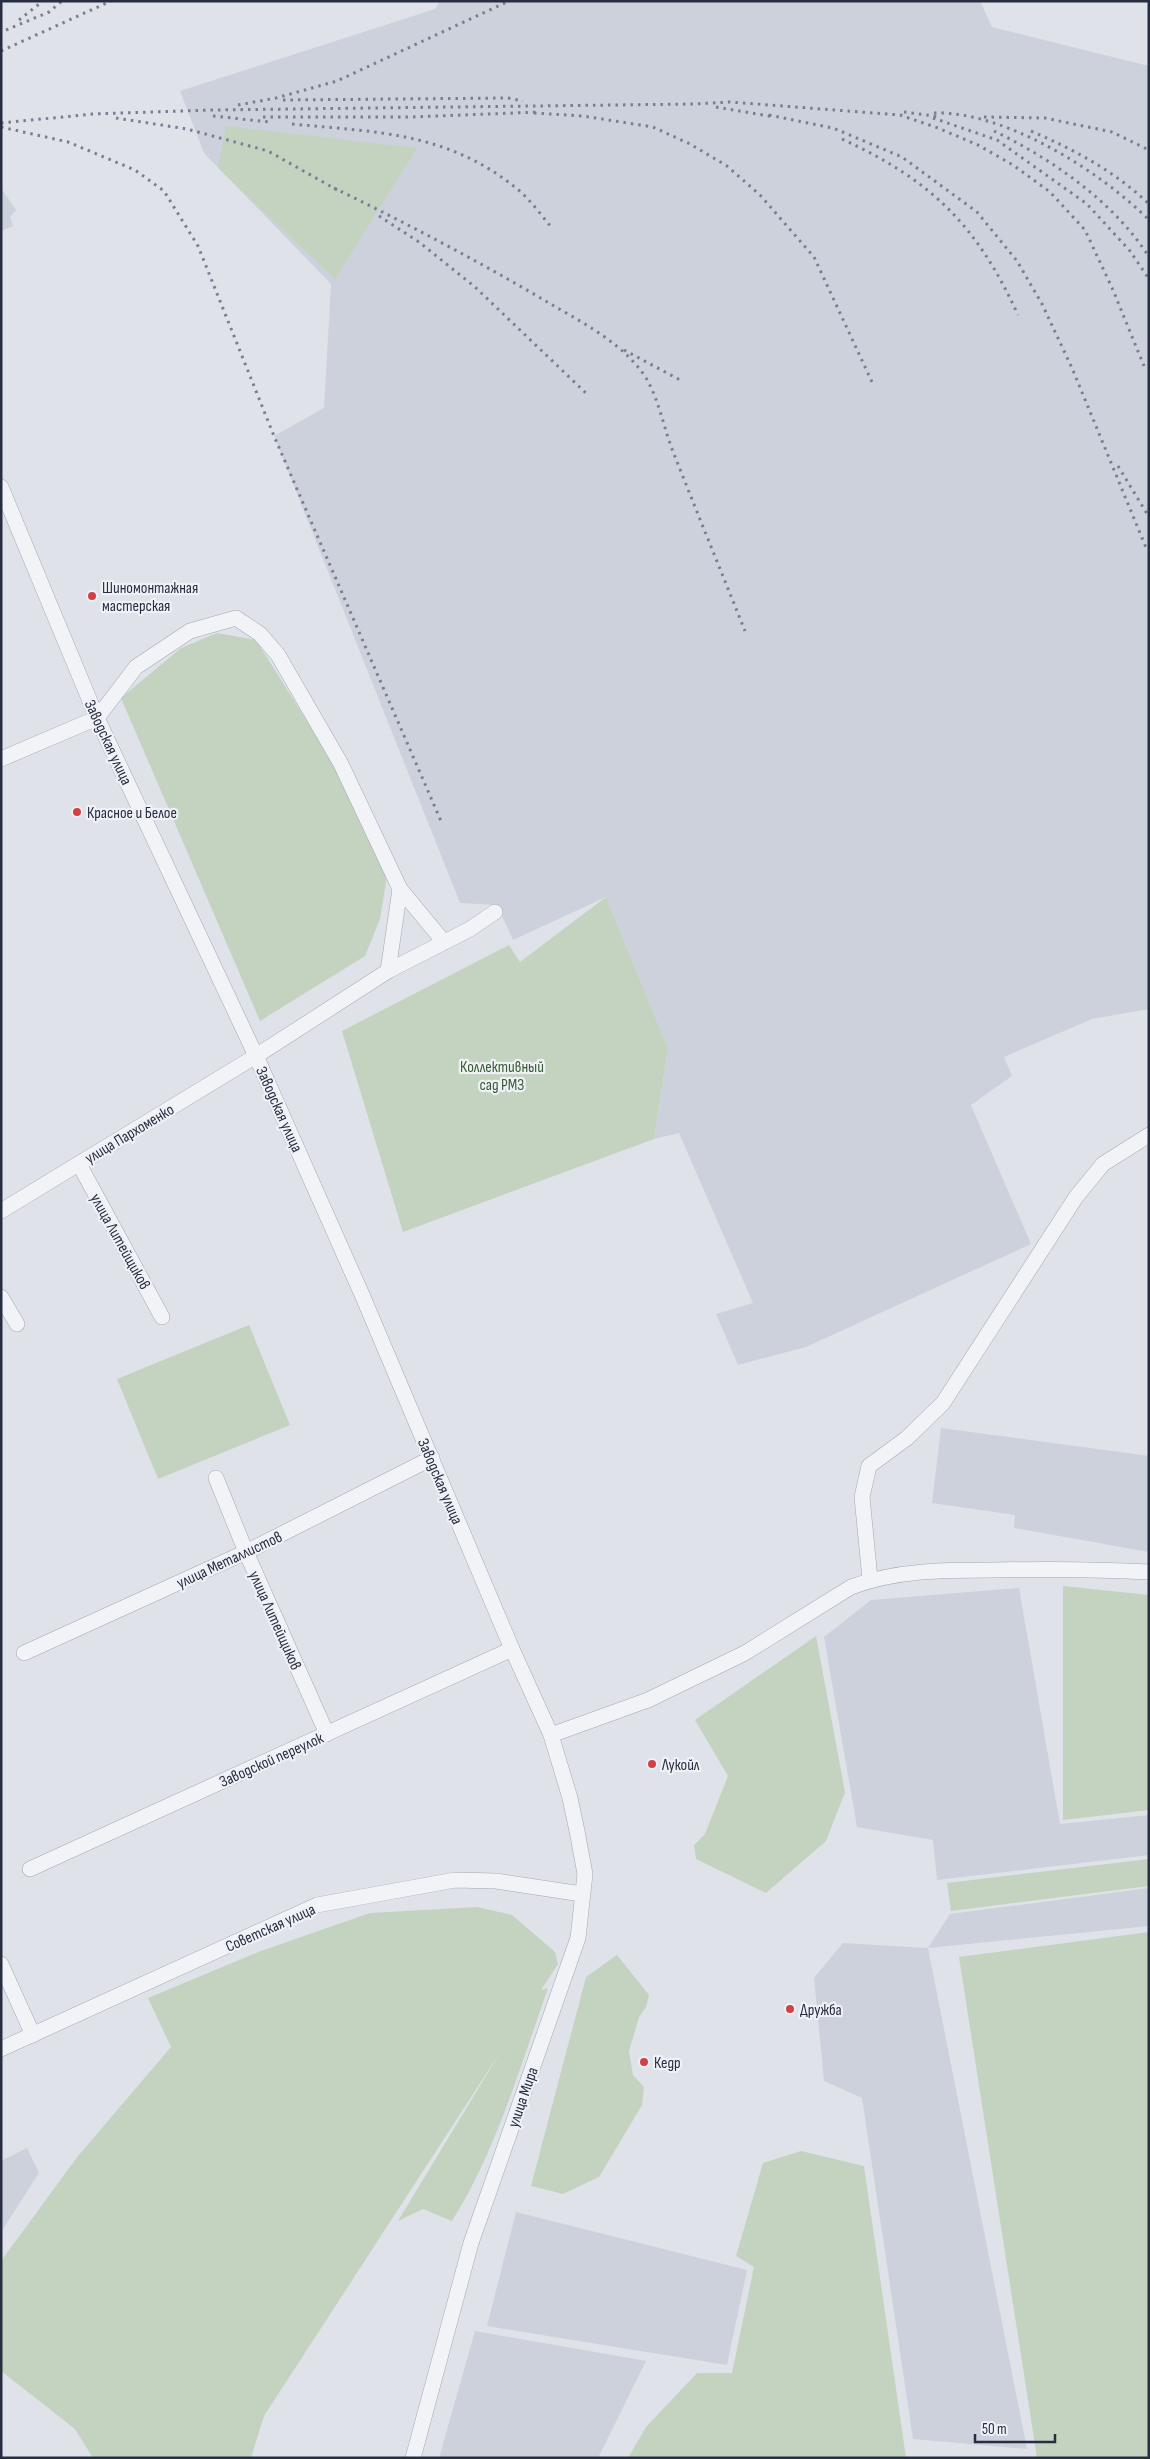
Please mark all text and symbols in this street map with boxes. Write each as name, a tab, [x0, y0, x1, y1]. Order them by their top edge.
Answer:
place label: Шиномонтажная мастерская	[102, 579, 198, 616]
marker: Шиномонтажная мастерская	[86, 590, 98, 602]
street label: Заводская улица	[80, 697, 136, 788]
place label: Красное и Белое	[87, 804, 177, 823]
marker: Красное и Белое	[71, 806, 83, 818]
park label: Коллективный сад РМЗ	[460, 1058, 544, 1095]
street label: Заводская улица	[251, 1064, 306, 1155]
street label: улица Пархоменко	[82, 1100, 178, 1168]
street label: улица Литейщиков	[86, 1190, 154, 1293]
street label: Заводская улица	[413, 1436, 466, 1527]
street label: улица Металлистов	[174, 1528, 285, 1593]
street label: улица Литейщиков	[244, 1568, 305, 1673]
street label: Заводской переулок	[217, 1729, 327, 1792]
place label: Лукойл	[661, 1756, 700, 1775]
marker: Лукойл	[646, 1758, 658, 1770]
street label: Советская улица	[223, 1900, 318, 1957]
place label: Дружба	[800, 2001, 842, 2020]
marker: Дружба	[784, 2003, 796, 2015]
place label: Кедр	[654, 2054, 681, 2073]
marker: Кедр	[638, 2056, 650, 2068]
street label: улица Мира	[504, 2065, 543, 2130]
scale bar	[975, 2412, 1055, 2444]
text: 50 m	[982, 2420, 1007, 2439]

